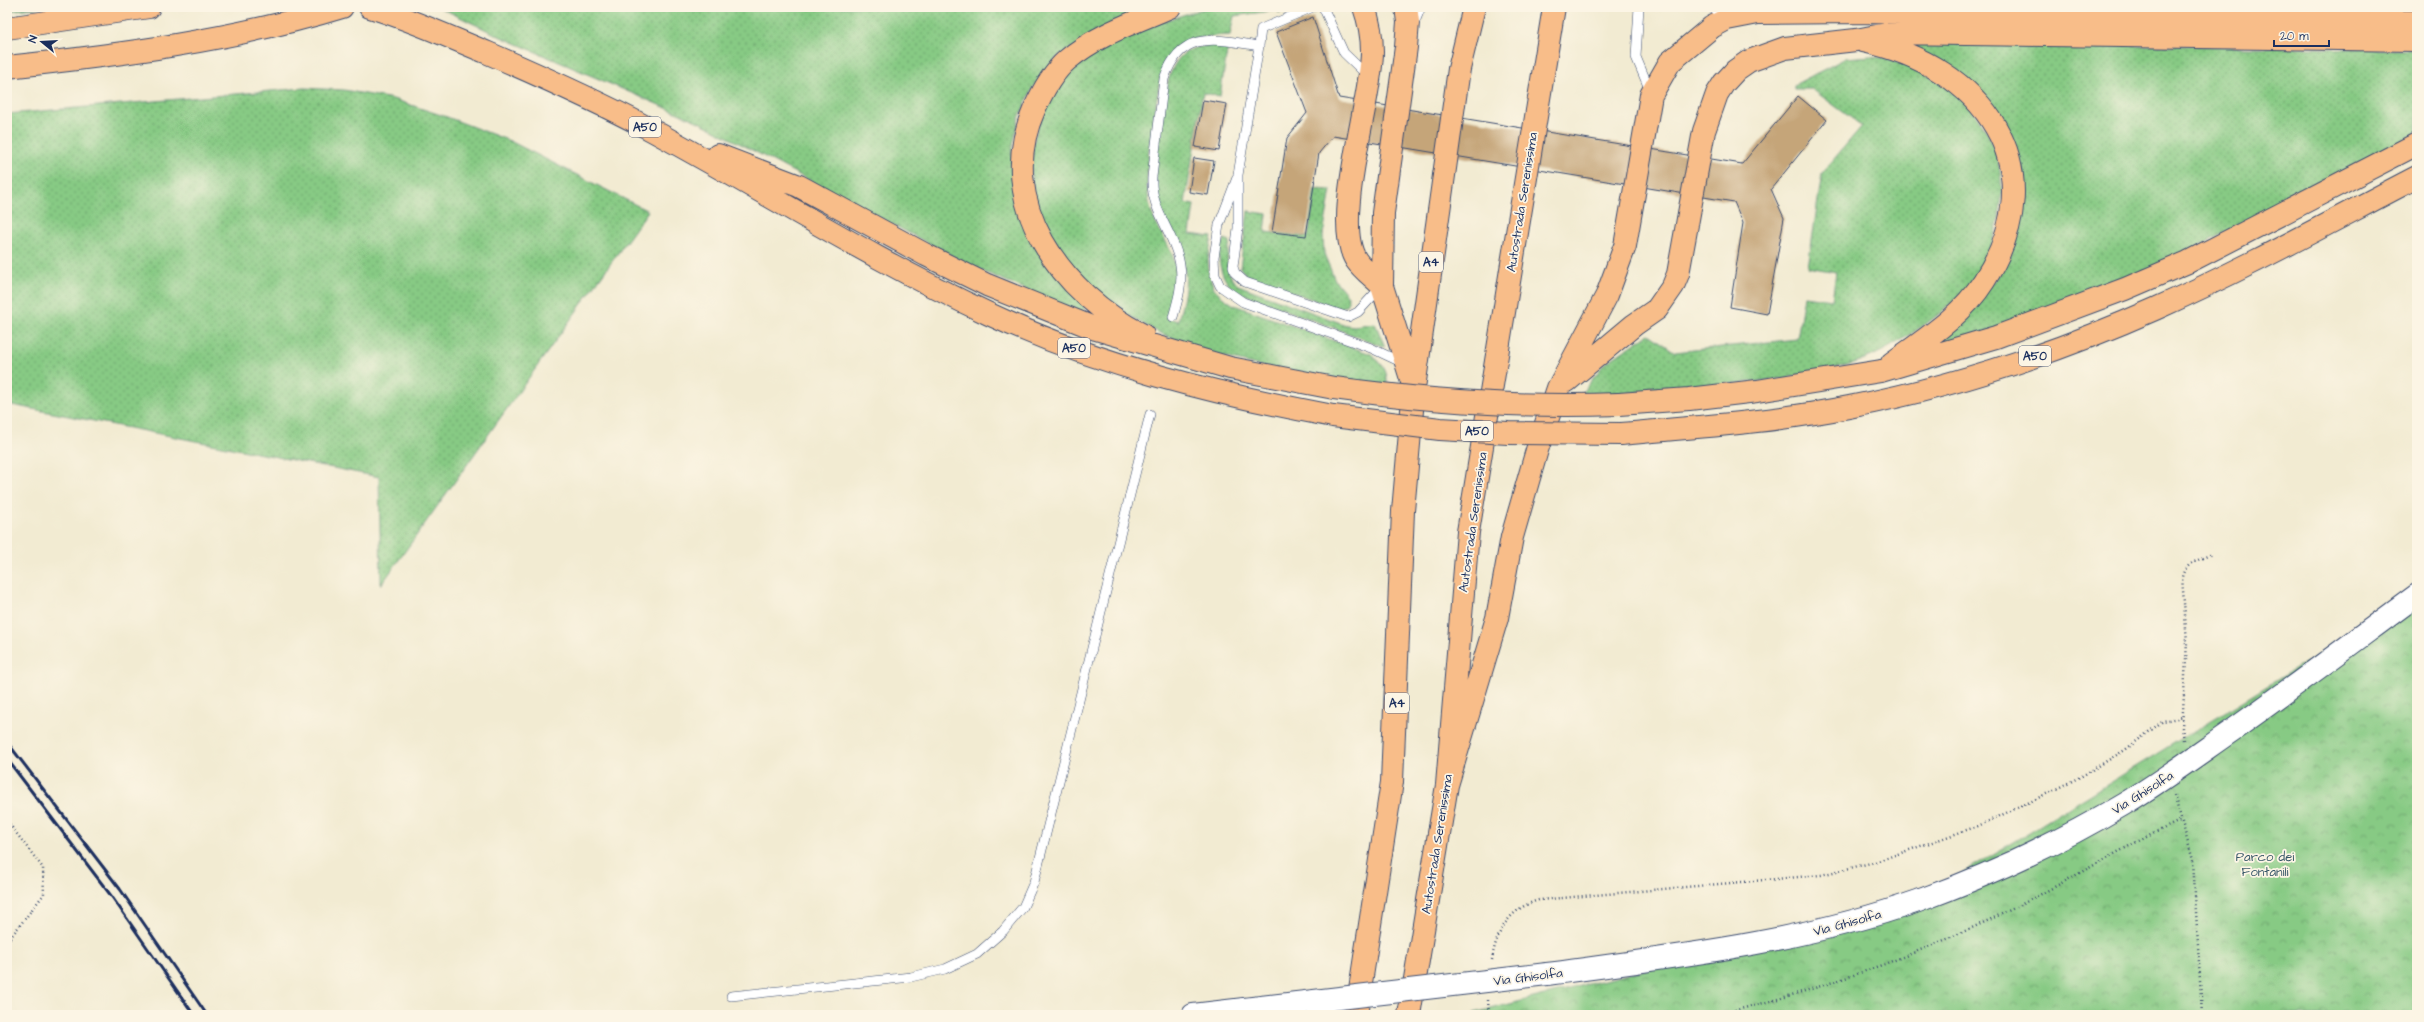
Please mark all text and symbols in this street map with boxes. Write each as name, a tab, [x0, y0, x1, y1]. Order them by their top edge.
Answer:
north arrow	[22, 22, 62, 62]
scale bar	[2274, 22, 2329, 48]
text: 20 m	[2280, 28, 2309, 45]
text: N	[25, 33, 41, 45]
road number: A50	[629, 117, 661, 137]
street label: Autostrada Serenissima	[1502, 131, 1542, 273]
road number: A4	[1419, 252, 1443, 272]
road number: A50	[1058, 338, 1090, 358]
road number: A50	[2019, 346, 2051, 366]
road number: A50	[1461, 421, 1493, 441]
street label: Autostrada Serenissima	[1454, 451, 1492, 593]
road number: A4	[1385, 693, 1409, 713]
street label: Via Ghisolfa	[2108, 767, 2177, 819]
street label: Autostrada Serenissima	[1417, 773, 1457, 915]
park label: Parco dei Fontanili	[2236, 848, 2294, 881]
street label: Via Ghisolfa	[1811, 905, 1884, 941]
street label: Via Ghisolfa	[1493, 964, 1564, 990]

